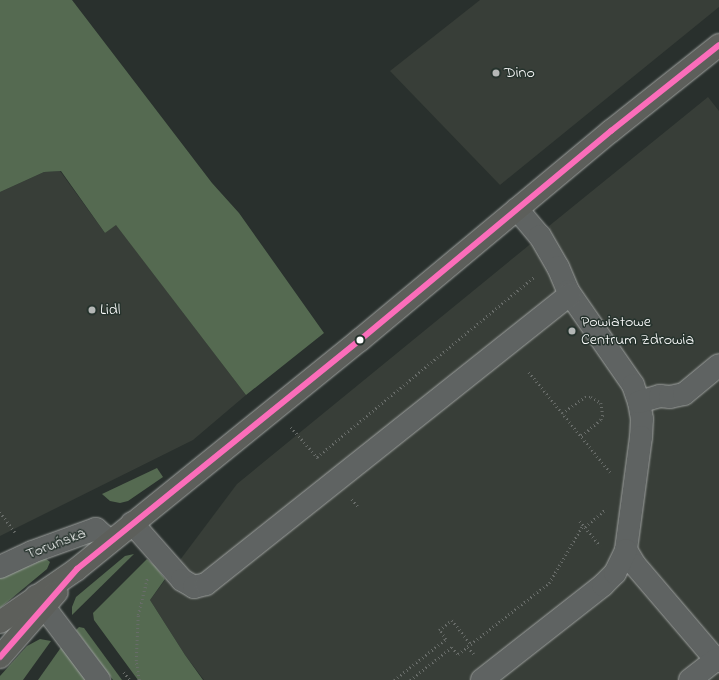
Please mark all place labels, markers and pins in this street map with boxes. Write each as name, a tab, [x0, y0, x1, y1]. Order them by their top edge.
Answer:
place label: Dino	[504, 63, 535, 83]
marker: Dino	[491, 68, 501, 78]
place label: Lidl	[100, 300, 120, 320]
marker: Lidl	[87, 305, 97, 315]
place label: Powiatowe Centrum Zdrowia	[581, 312, 694, 350]
marker: Powiatowe Centrum Zdrowia	[566, 325, 578, 337]
unlabelled marker	[355, 335, 365, 345]

